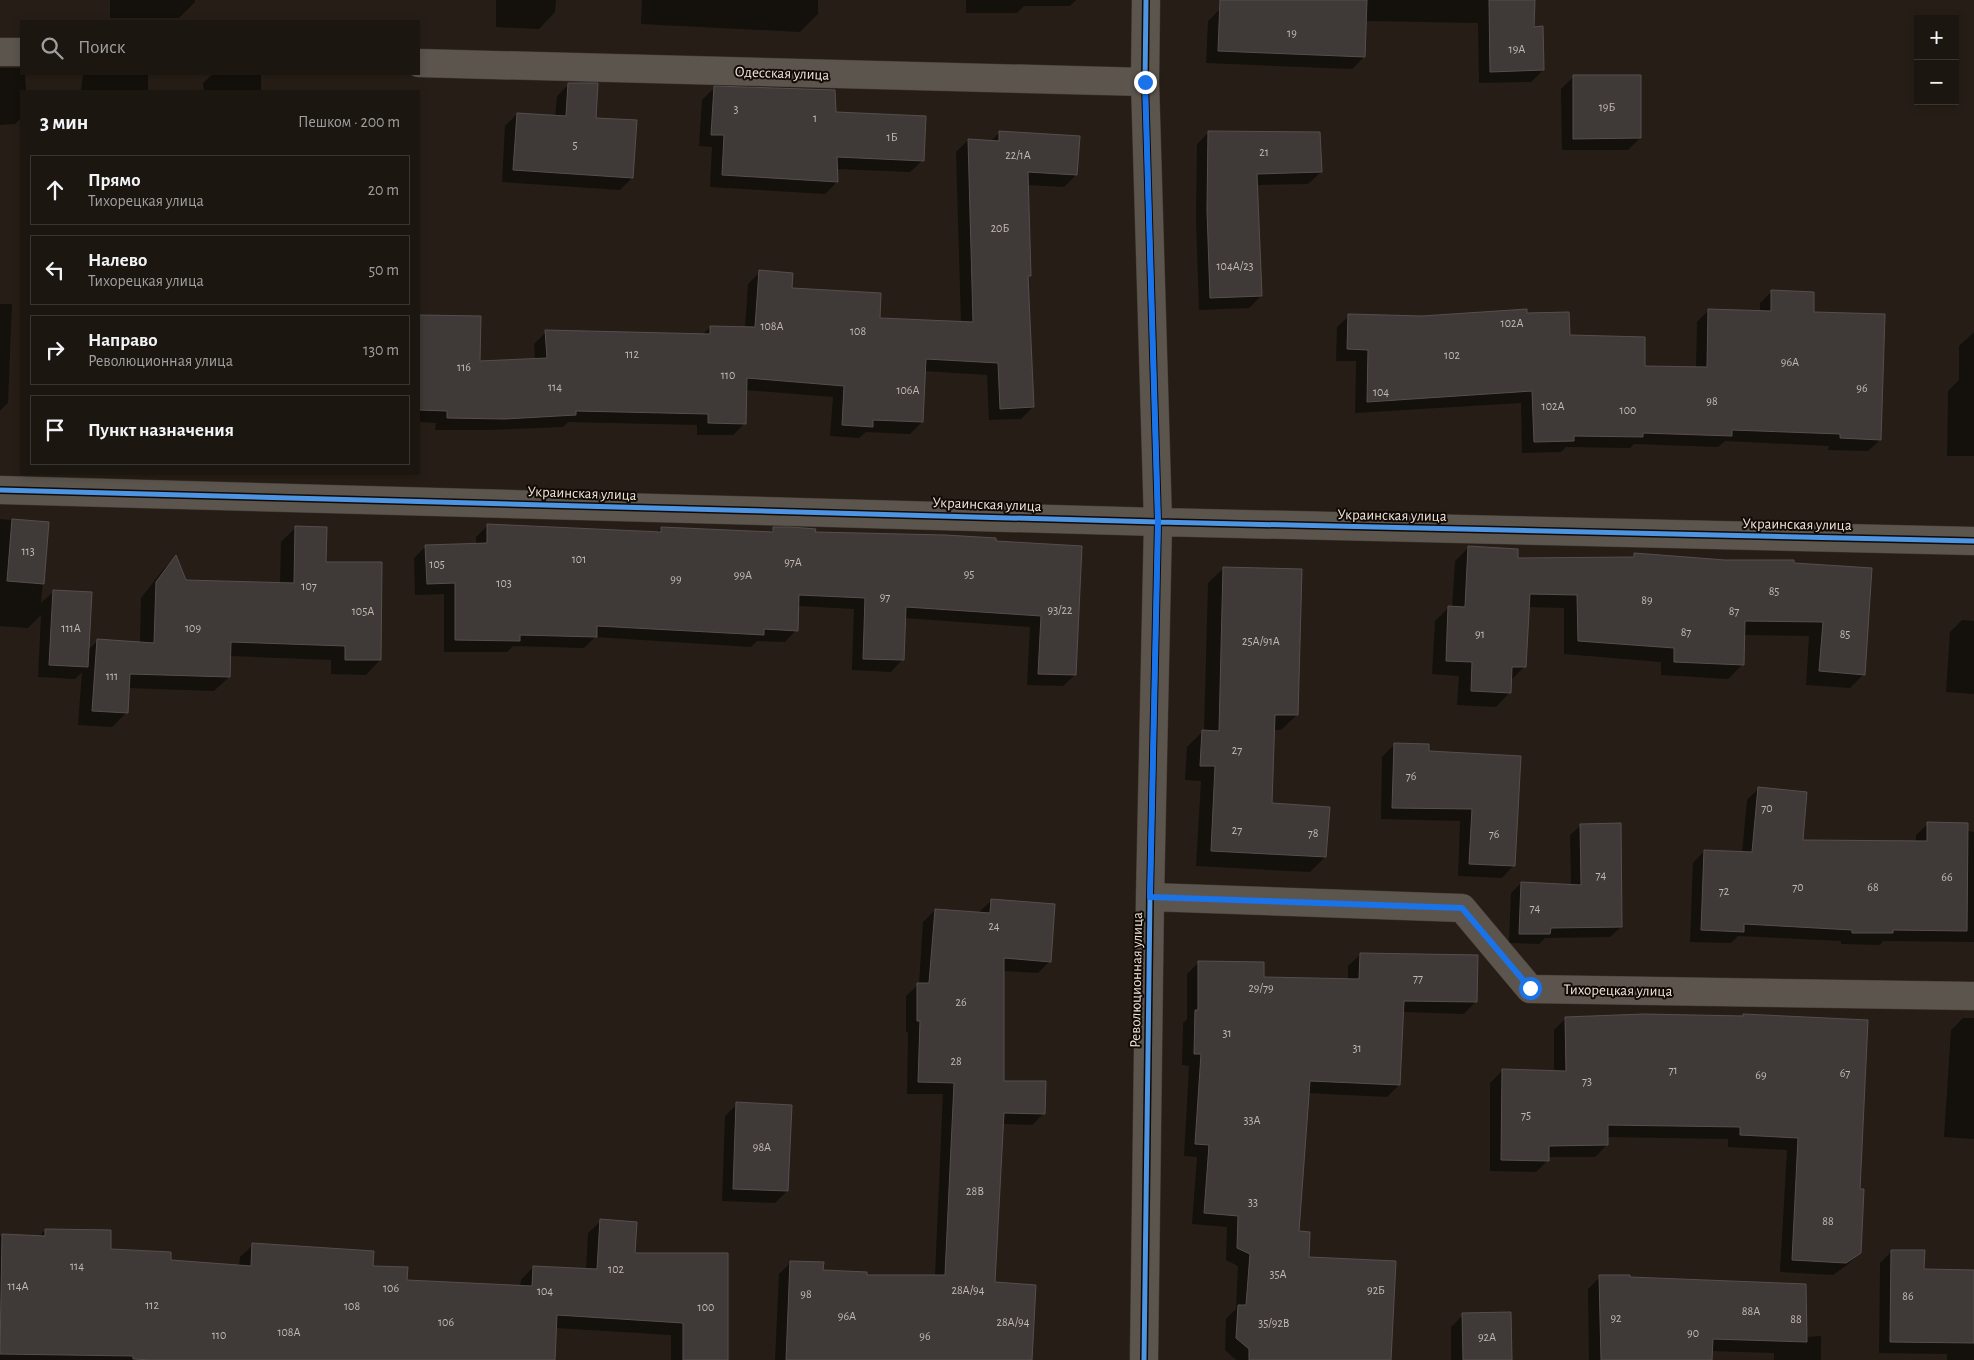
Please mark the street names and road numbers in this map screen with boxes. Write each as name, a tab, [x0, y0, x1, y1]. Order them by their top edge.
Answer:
street label: Одесская улица	[734, 64, 830, 83]
street label: Украинская улица	[527, 484, 637, 503]
street label: Украинская улица	[932, 495, 1042, 514]
street label: Украинская улица	[1337, 507, 1447, 524]
street label: Украинская улица	[1742, 516, 1852, 533]
street label: Революционная улица	[1128, 912, 1145, 1048]
street label: Тихорецкая улица	[1564, 982, 1673, 999]

